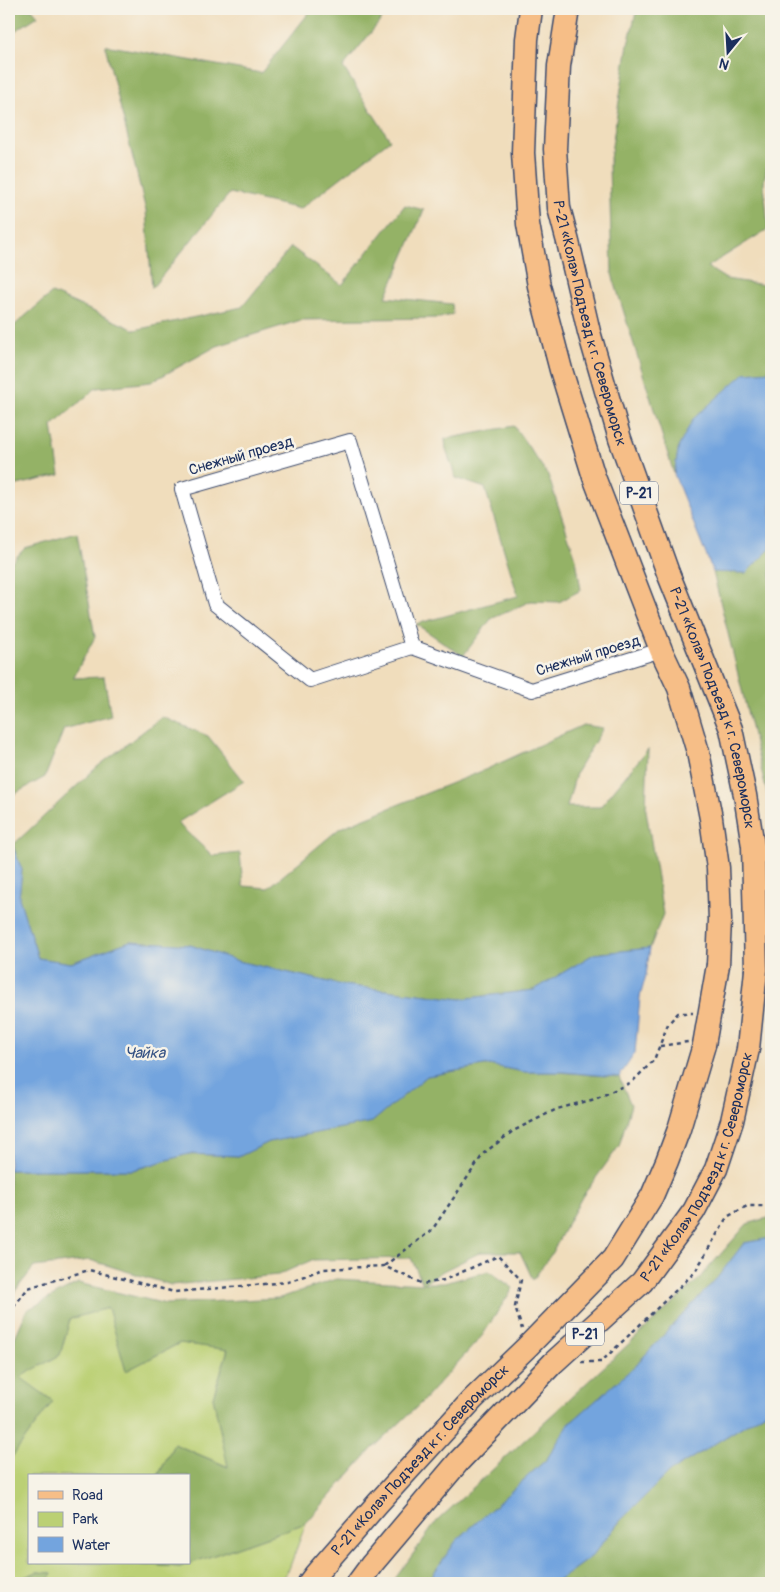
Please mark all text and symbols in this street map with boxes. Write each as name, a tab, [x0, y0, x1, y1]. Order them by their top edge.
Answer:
north arrow	[702, 28, 752, 78]
text: N	[717, 54, 731, 73]
street label: Р-21 «Кола» Подъезд к г. Североморск	[549, 200, 631, 449]
street label: Снежный проезд	[187, 432, 295, 480]
road number: Р-21	[620, 482, 658, 504]
street label: Р-21 «Кола» Подъезд к г. Североморск	[665, 584, 760, 830]
street label: Снежный проезд	[534, 631, 642, 681]
water label: Чайка	[125, 1043, 167, 1063]
street label: Р-21 «Кола» Подъезд к г. Североморск	[636, 1050, 757, 1285]
road number: Р-21	[566, 1322, 604, 1346]
street label: Р-21 «Кола» Подъезд к г. Североморск	[327, 1360, 513, 1559]
legend	[28, 1474, 190, 1564]
text: Road	[72, 1486, 103, 1505]
text: Park	[72, 1510, 99, 1529]
text: Water	[72, 1536, 111, 1555]

